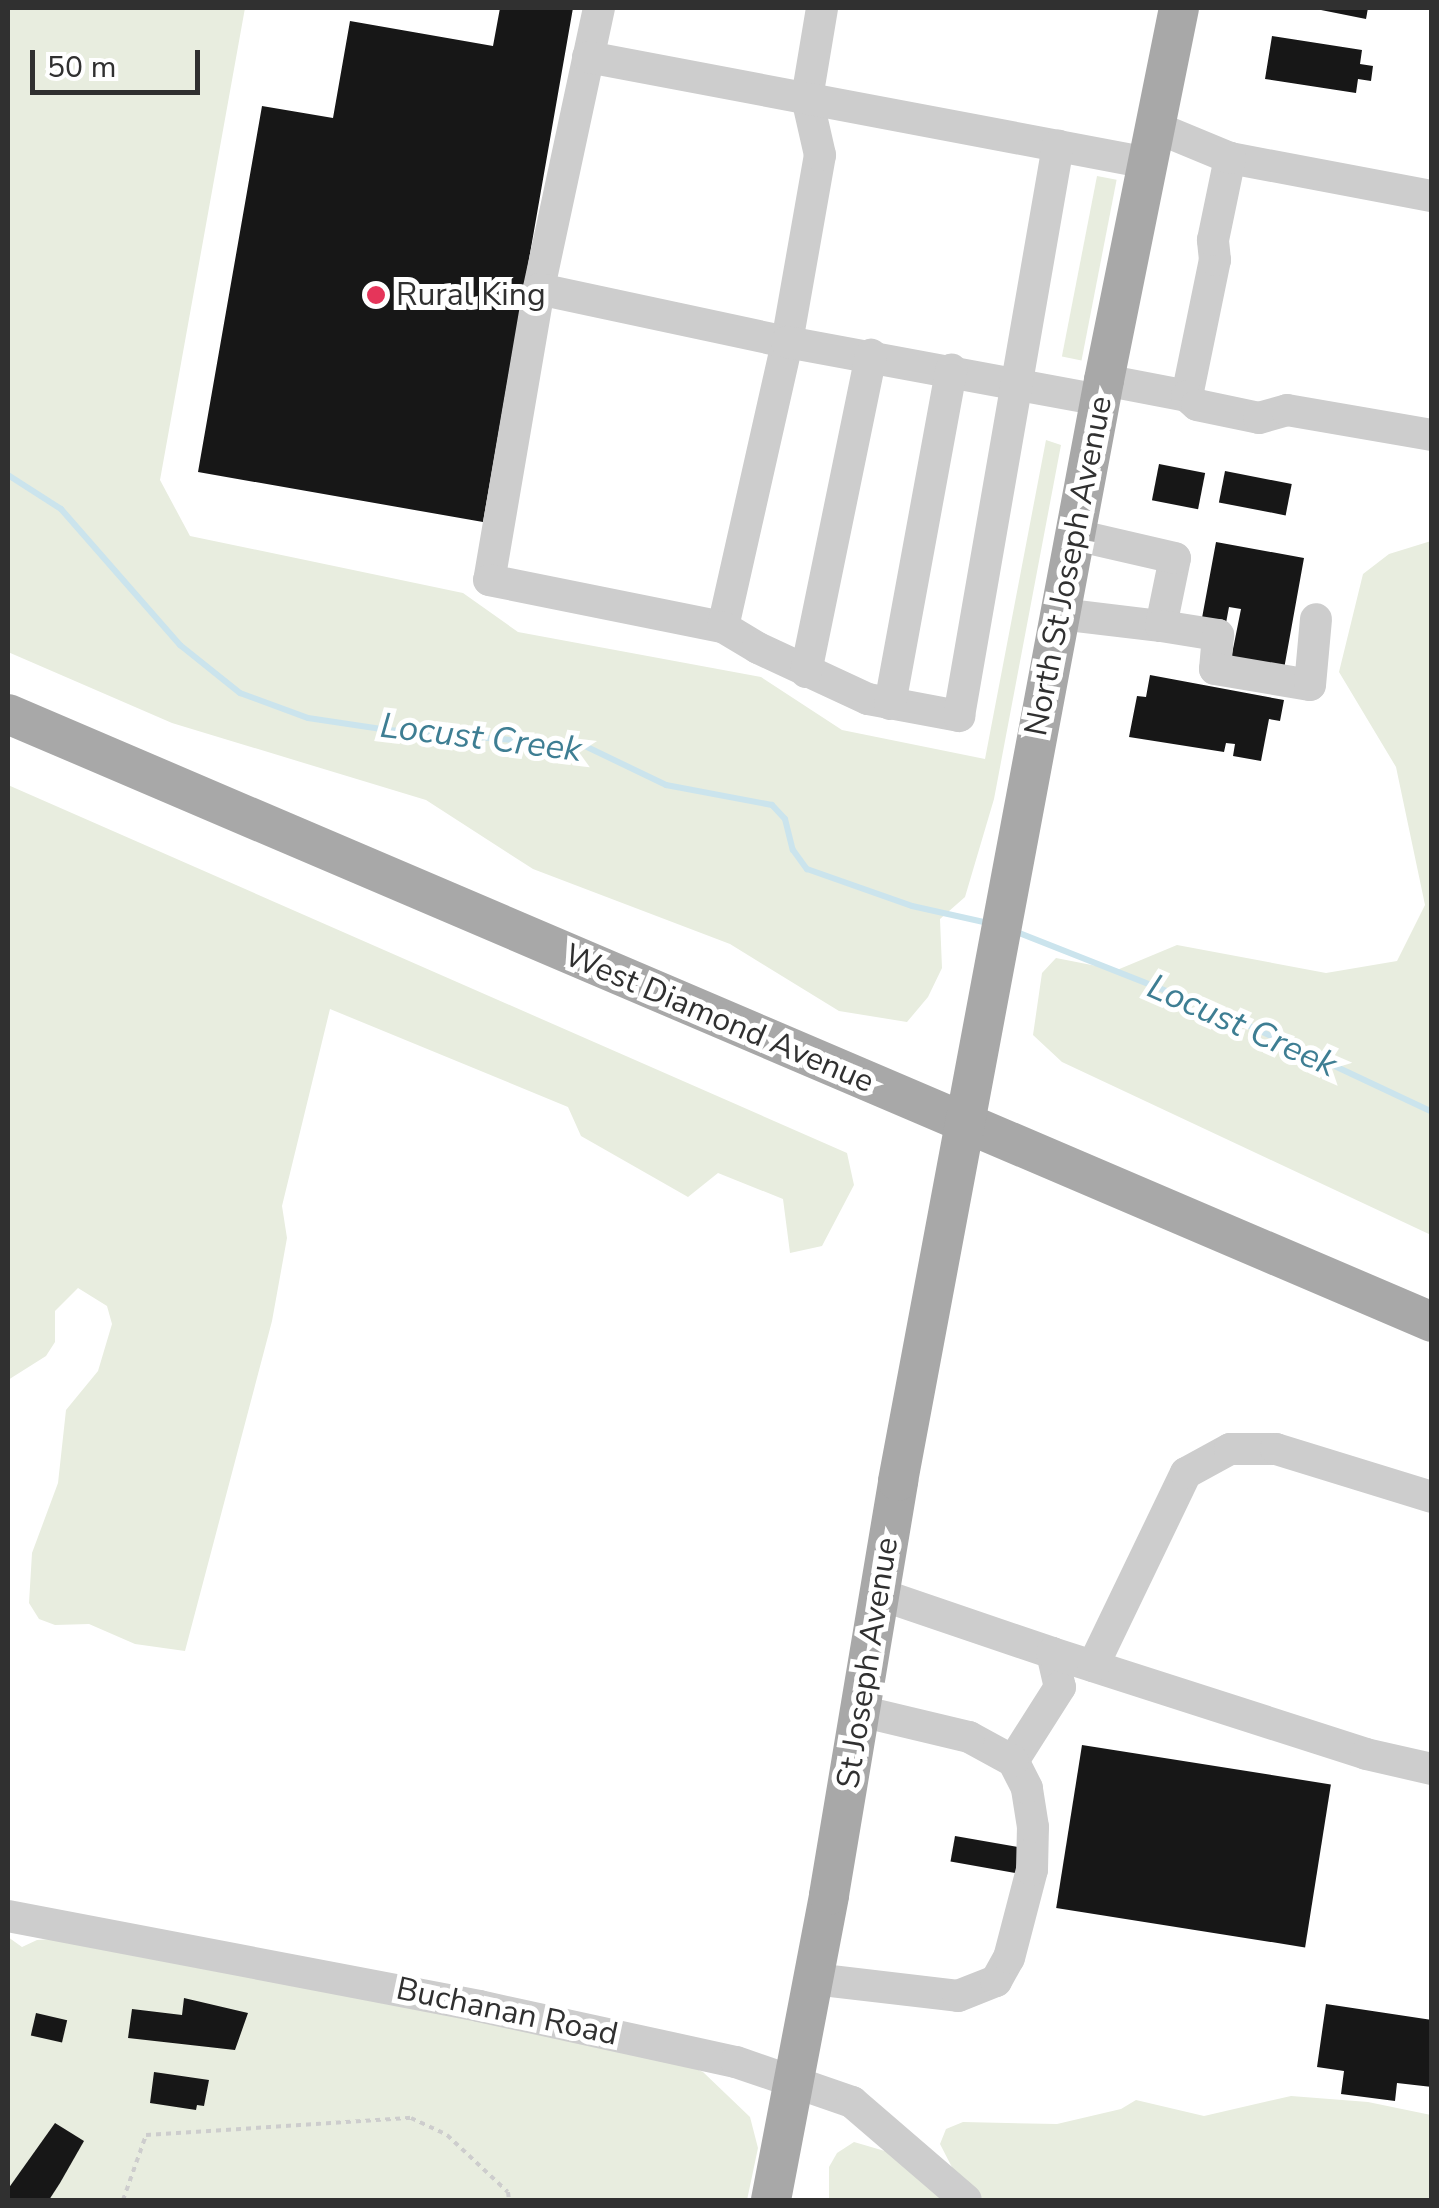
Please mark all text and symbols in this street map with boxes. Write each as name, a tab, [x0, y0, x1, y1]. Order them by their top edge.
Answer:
scale bar	[35, 30, 205, 92]
text: 50 m	[47, 47, 116, 88]
place label: Rural King	[396, 276, 546, 314]
marker: Rural King	[365, 284, 387, 306]
street label: North St Joseph Avenue	[1017, 393, 1121, 739]
water label: Locust Creek	[378, 705, 584, 771]
street label: West Diamond Avenue	[559, 936, 879, 1102]
water label: Locust Creek	[1141, 966, 1343, 1086]
street label: St Joseph Avenue	[829, 1535, 907, 1791]
street label: Buchanan Road	[393, 1970, 621, 2054]

